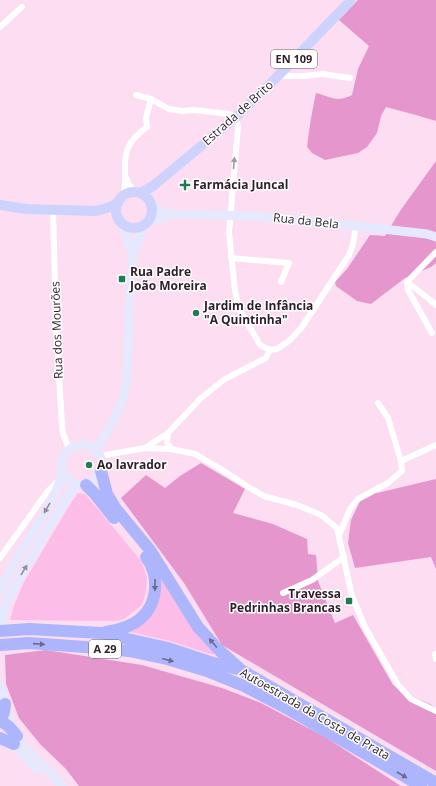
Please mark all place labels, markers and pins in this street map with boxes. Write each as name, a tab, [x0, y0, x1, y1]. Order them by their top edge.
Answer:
place label: Farmácia Juncal	[193, 176, 288, 193]
marker: Farmácia Juncal	[180, 180, 190, 190]
place label: Rua Padre João Moreira	[129, 263, 207, 294]
marker: Rua Padre João Moreira	[117, 274, 127, 284]
place label: Jardim de Infância "A Quintinha"	[203, 297, 313, 328]
marker: Jardim de Infância "A Quintinha"	[191, 308, 201, 318]
place label: Ao lavrador	[97, 456, 167, 473]
marker: Ao lavrador	[84, 460, 94, 470]
place label: Travessa Pedrinhas Brancas	[230, 585, 341, 616]
marker: Travessa Pedrinhas Brancas	[344, 596, 354, 606]

